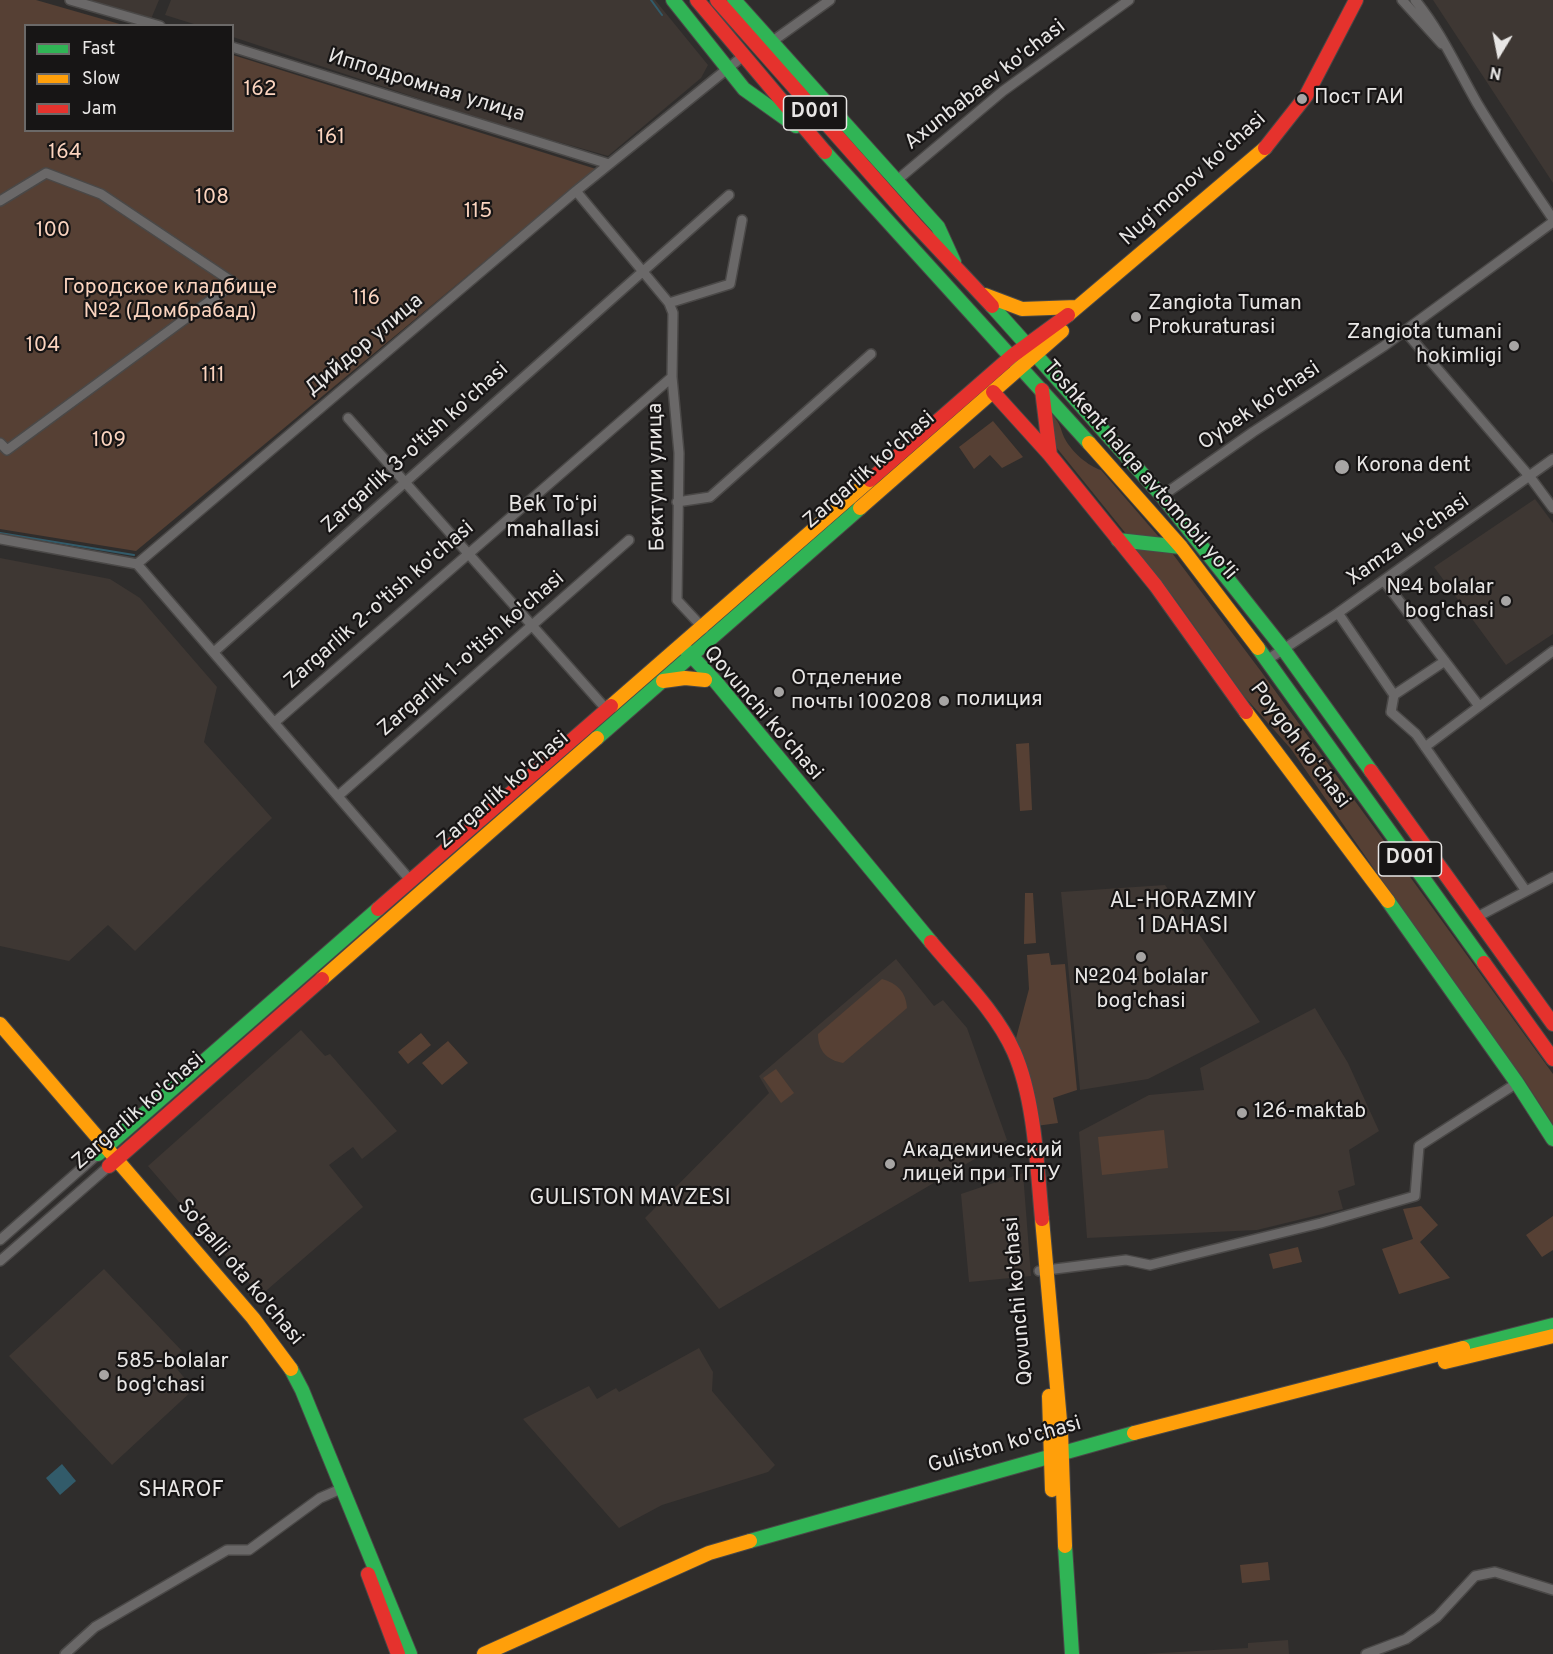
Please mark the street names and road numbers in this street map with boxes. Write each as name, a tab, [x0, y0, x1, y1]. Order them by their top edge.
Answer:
street label: Axunbabaev ko'chasi	[901, 15, 1071, 157]
street label: Ипподромная улица	[325, 45, 527, 129]
road number: D001	[784, 96, 846, 130]
street label: Nugʻmonov koʻchasi	[1116, 108, 1272, 252]
street label: Дийдор улица	[301, 289, 429, 403]
street label: Toshkent halqa avtomobil yo'li	[1037, 356, 1241, 586]
street label: Oybek ko'chasi	[1194, 357, 1326, 457]
street label: Zargarlik 3-o'tish ko'chasi	[317, 358, 515, 540]
street label: Бектупи улица	[644, 403, 672, 551]
street label: Zargarlik ko'chasi	[799, 407, 941, 535]
street label: Xamza ko'chasi	[1343, 490, 1475, 592]
street label: Zargarlik 2-o'tish ko'chasi	[280, 517, 480, 695]
street label: Zargarlik 1-o'tish ko'chasi	[373, 567, 571, 743]
street label: Qovunchi ko'chasi	[697, 642, 827, 786]
street label: Poygoh koʻchasi	[1243, 678, 1355, 814]
street label: Zargarlik ko'chasi	[433, 727, 575, 855]
road number: D001	[1378, 842, 1442, 876]
street label: Zargarlik ko'chasi	[68, 1048, 210, 1176]
street label: So'galli ota ko'chasi	[170, 1195, 308, 1351]
street label: Qovunchi ko'chasi	[1000, 1215, 1040, 1387]
street label: Guliston ko'chasi	[925, 1412, 1085, 1480]

